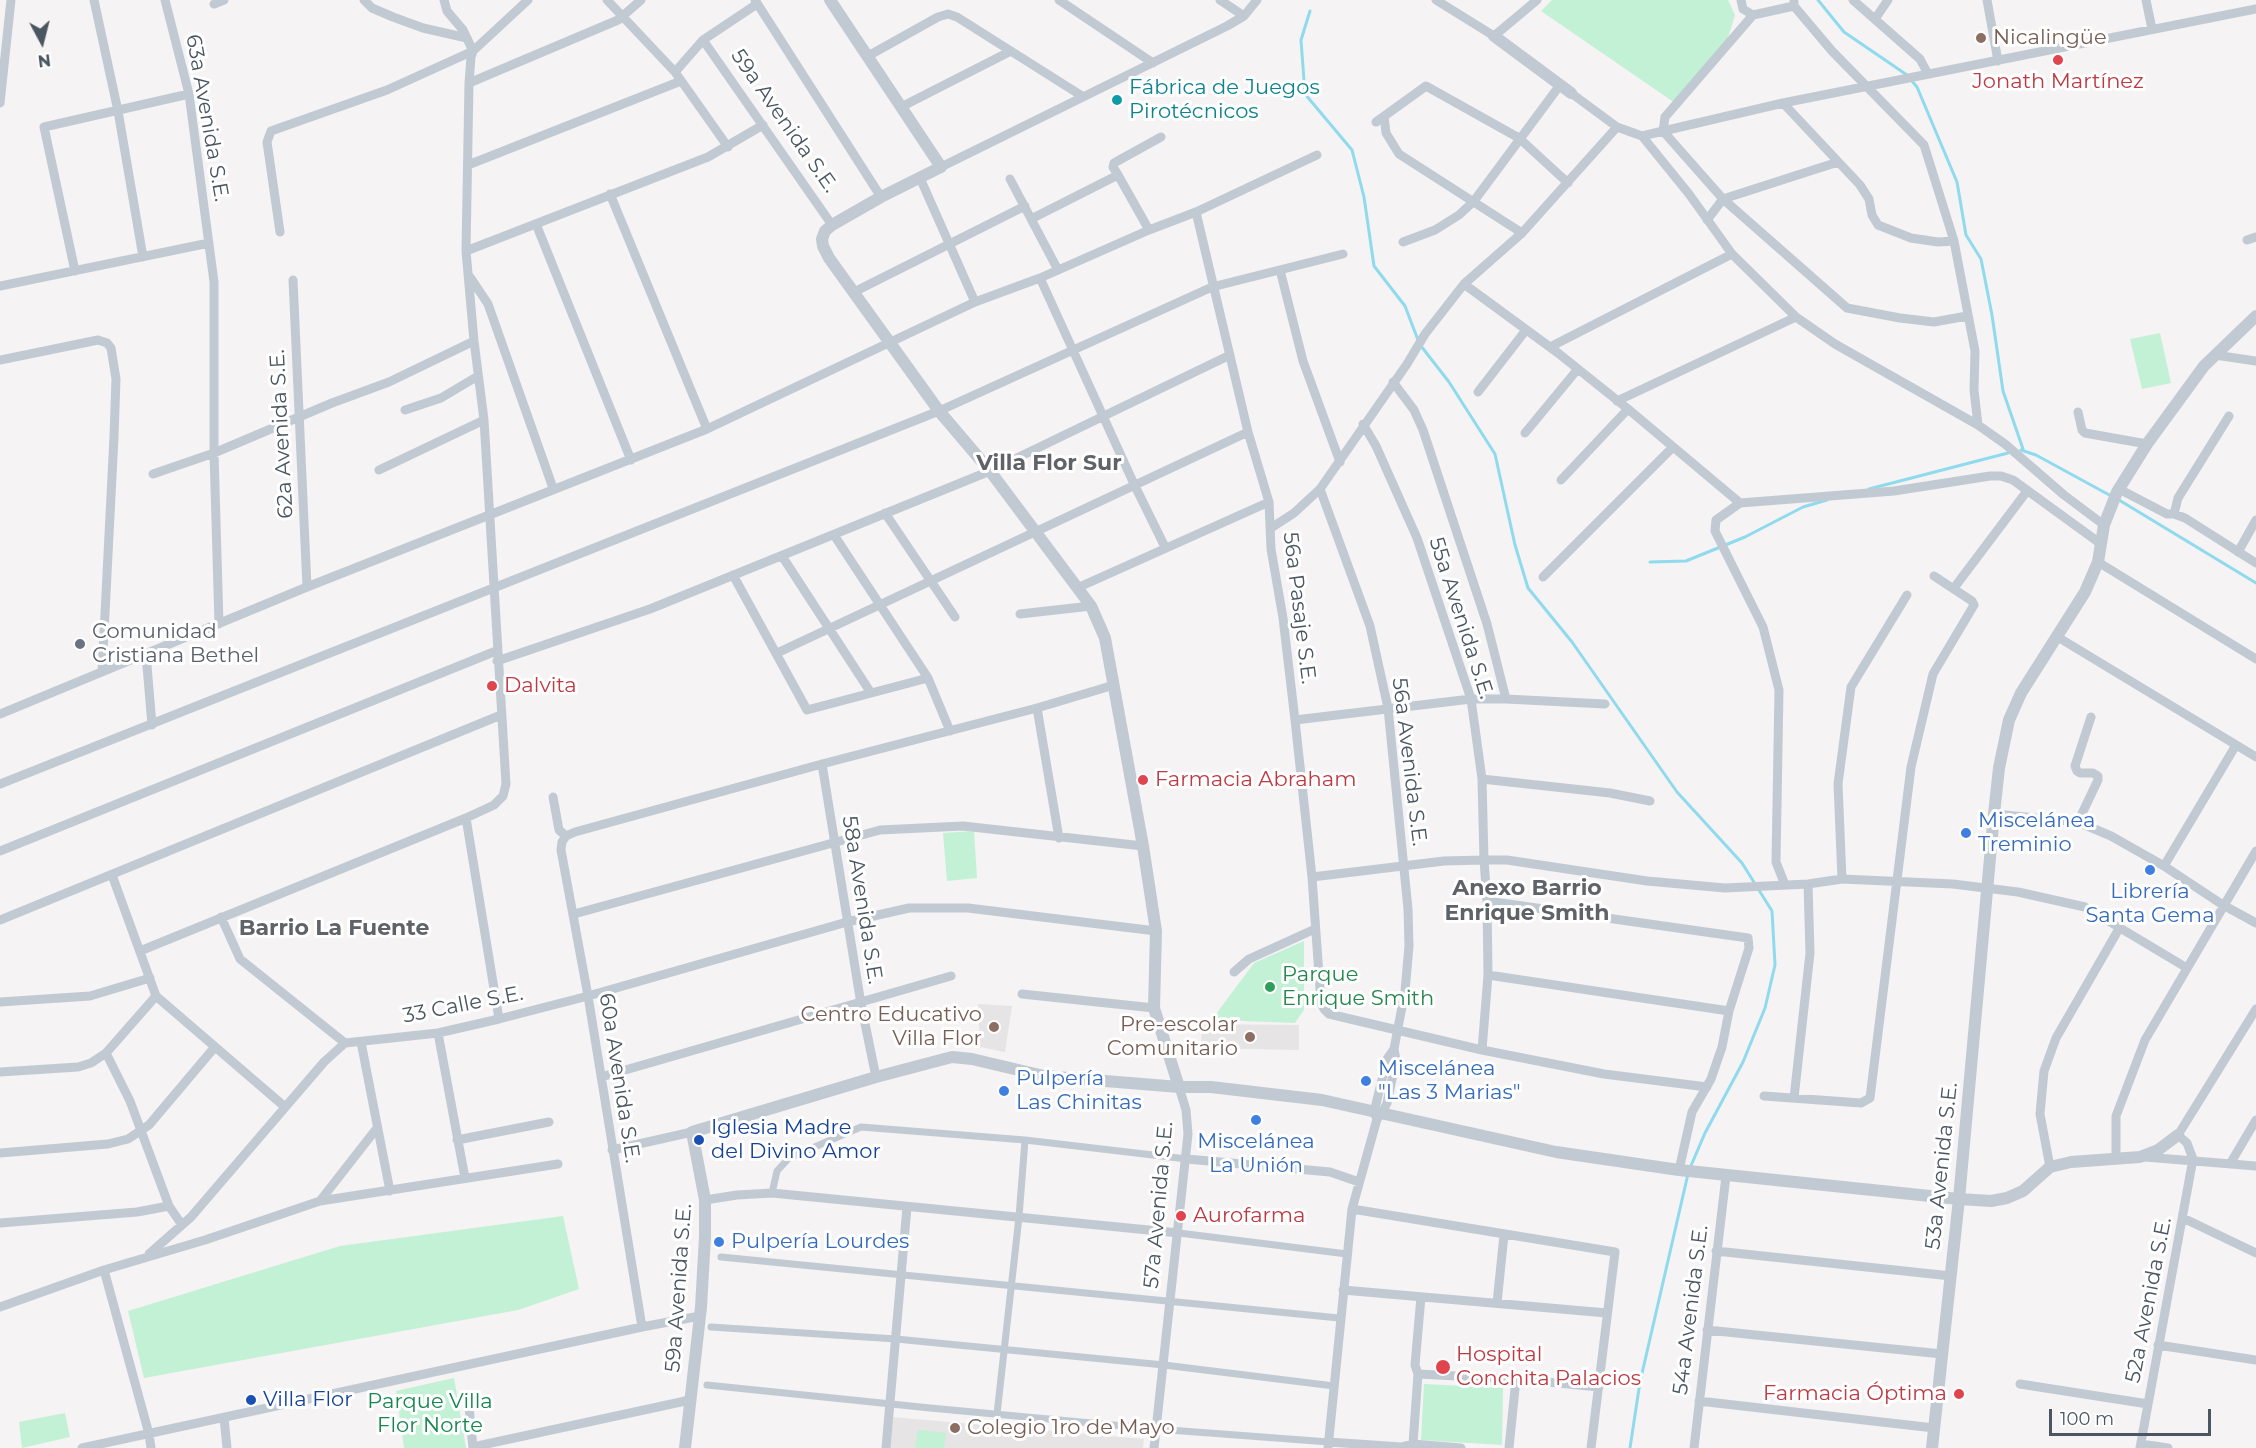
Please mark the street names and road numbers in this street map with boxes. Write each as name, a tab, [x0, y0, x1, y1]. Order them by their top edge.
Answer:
street label: 63a Avenida S.E.	[180, 32, 234, 204]
street label: 59a Avenida S.E.	[725, 44, 843, 198]
street label: 62a Avenida S.E.	[265, 349, 299, 519]
street label: 56a Pasaje S.E.	[1277, 531, 1321, 685]
street label: 55a Avenida S.E.	[1423, 534, 1499, 702]
street label: 56a Avenida S.E.	[1386, 676, 1432, 848]
street label: 58a Avenida S.E.	[836, 814, 888, 986]
street label: 33 Calle S.E.	[401, 981, 525, 1029]
street label: 60a Avenida S.E.	[593, 991, 645, 1165]
street label: 53a Avenida S.E.	[1921, 1081, 1963, 1251]
street label: 57a Avenida S.E.	[1139, 1120, 1179, 1290]
street label: 59a Avenida S.E.	[661, 1203, 697, 1373]
street label: 52a Avenida S.E.	[2121, 1215, 2177, 1385]
street label: 54a Avenida S.E.	[1668, 1224, 1714, 1396]

